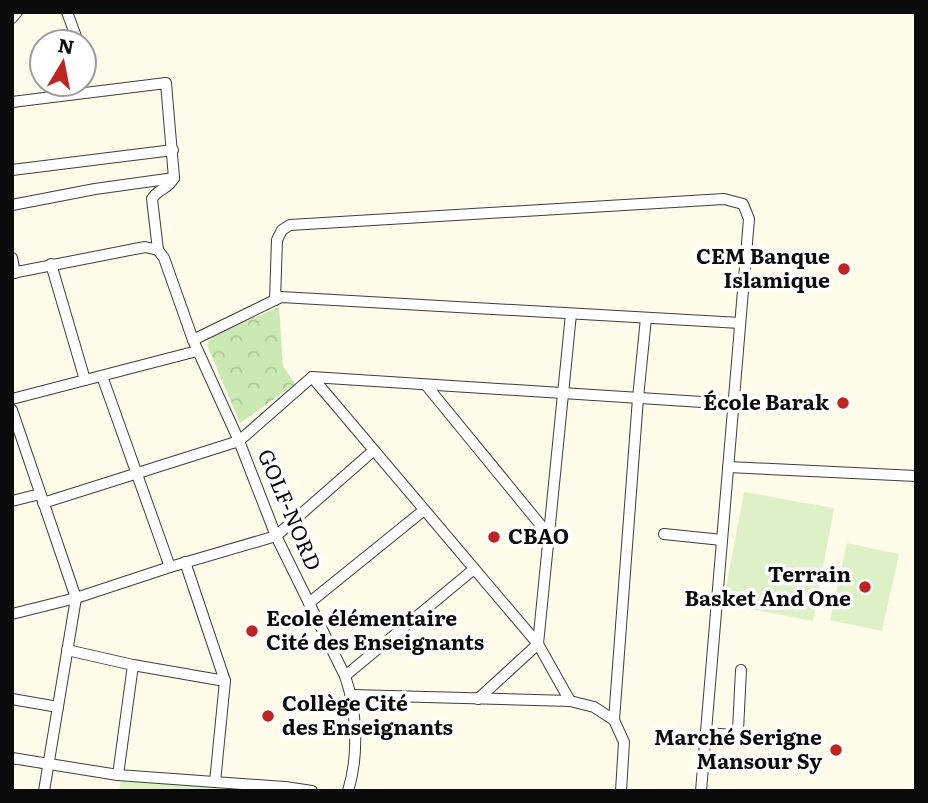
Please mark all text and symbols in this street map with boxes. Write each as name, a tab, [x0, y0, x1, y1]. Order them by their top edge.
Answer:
north arrow	[28, 28, 98, 98]
text: N	[56, 30, 76, 60]
place label: CEM Banque Islamique	[696, 239, 830, 294]
marker: CEM Banque Islamique	[836, 261, 852, 277]
place label: École Barak	[703, 385, 830, 416]
marker: École Barak	[835, 395, 851, 411]
street label: GOLF-NORD	[252, 444, 331, 575]
place label: CBAO	[508, 519, 569, 550]
marker: CBAO	[486, 529, 502, 545]
place label: Terrain Basket And One	[684, 557, 851, 612]
marker: Terrain Basket And One	[857, 579, 873, 595]
place label: Ecole élémentaire Cité des Enseignants	[266, 601, 484, 656]
marker: Ecole élémentaire Cité des Enseignants	[244, 623, 260, 639]
place label: Collège Cité des Enseignants	[282, 686, 453, 741]
marker: Collège Cité des Enseignants	[260, 708, 276, 724]
place label: Marché Serigne Mansour Sy	[654, 720, 822, 775]
marker: Marché Serigne Mansour Sy	[828, 742, 844, 758]

